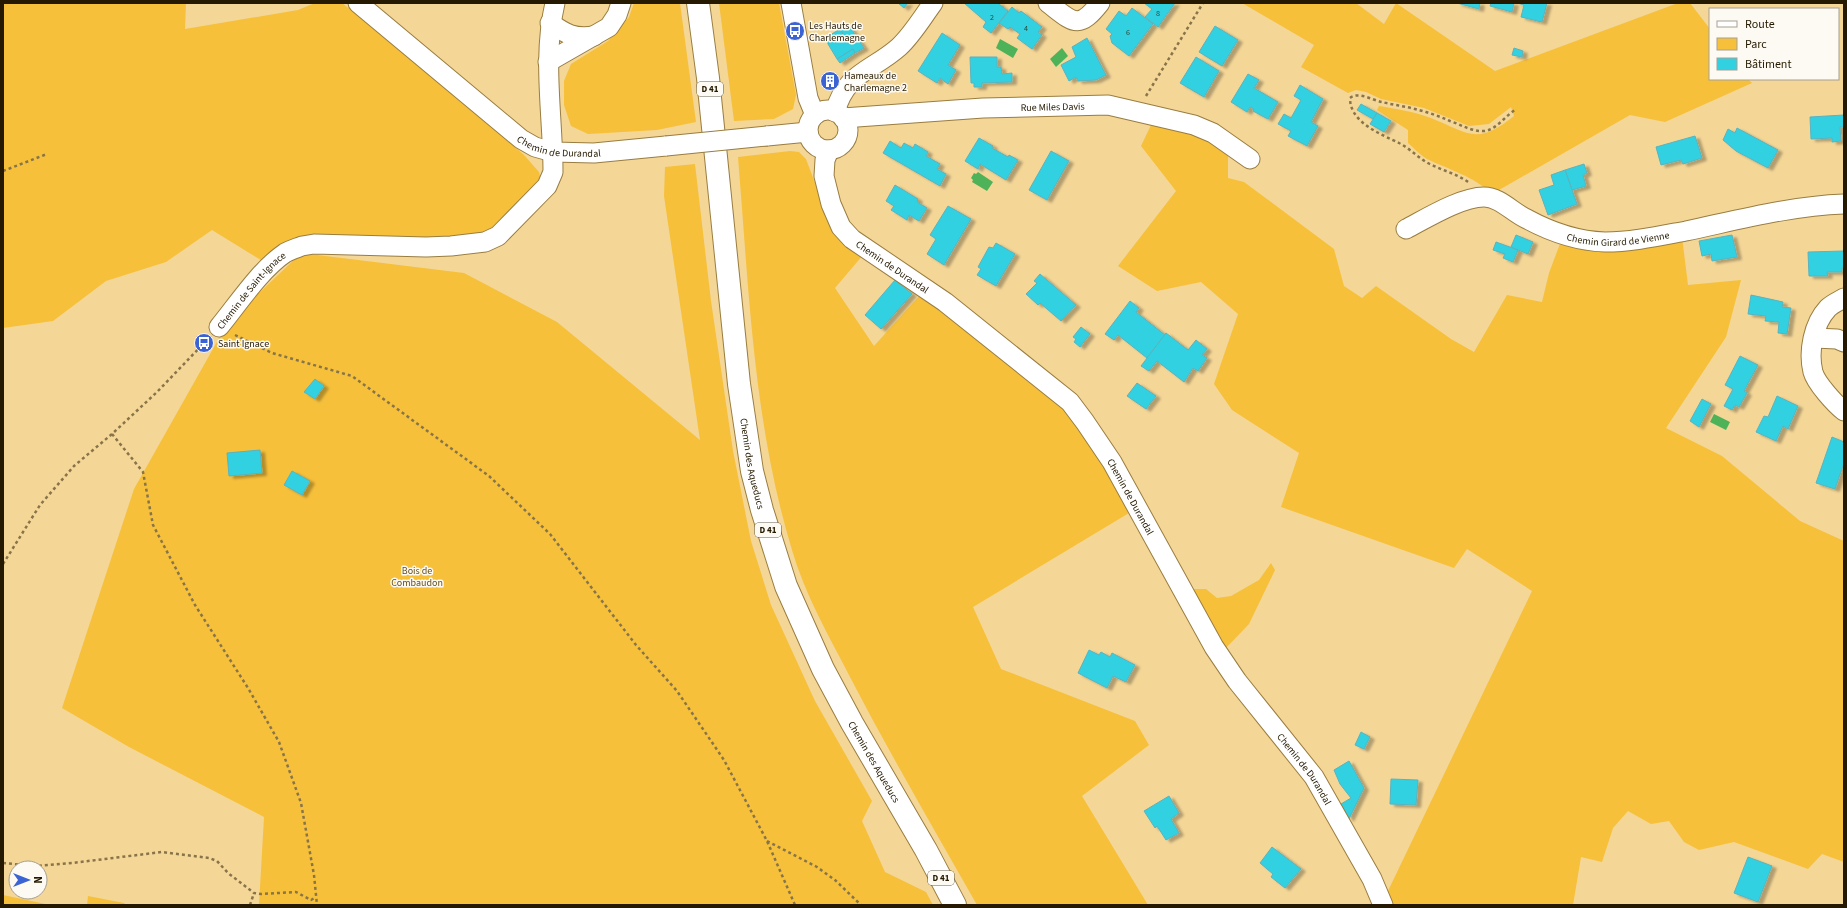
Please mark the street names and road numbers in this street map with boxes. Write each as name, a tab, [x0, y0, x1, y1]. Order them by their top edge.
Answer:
road number: D 41	[697, 82, 723, 96]
street label: Rue Miles Davis	[1020, 100, 1085, 115]
street label: Chemin de Durandal	[514, 132, 602, 161]
street label: Chemin Girard de Vienne	[1565, 228, 1671, 250]
street label: Chemin de Durandal	[853, 238, 932, 297]
street label: Chemin de Saint-Ignace	[214, 249, 289, 333]
street label: Chemin des Aqueducs	[736, 417, 767, 511]
street label: Chemin de Durandal	[1103, 456, 1157, 538]
road number: D 41	[755, 523, 781, 537]
street label: Chemin des Aqueducs	[844, 719, 903, 806]
street label: Chemin de Durandal	[1273, 731, 1335, 808]
road number: D 41	[928, 871, 954, 885]

